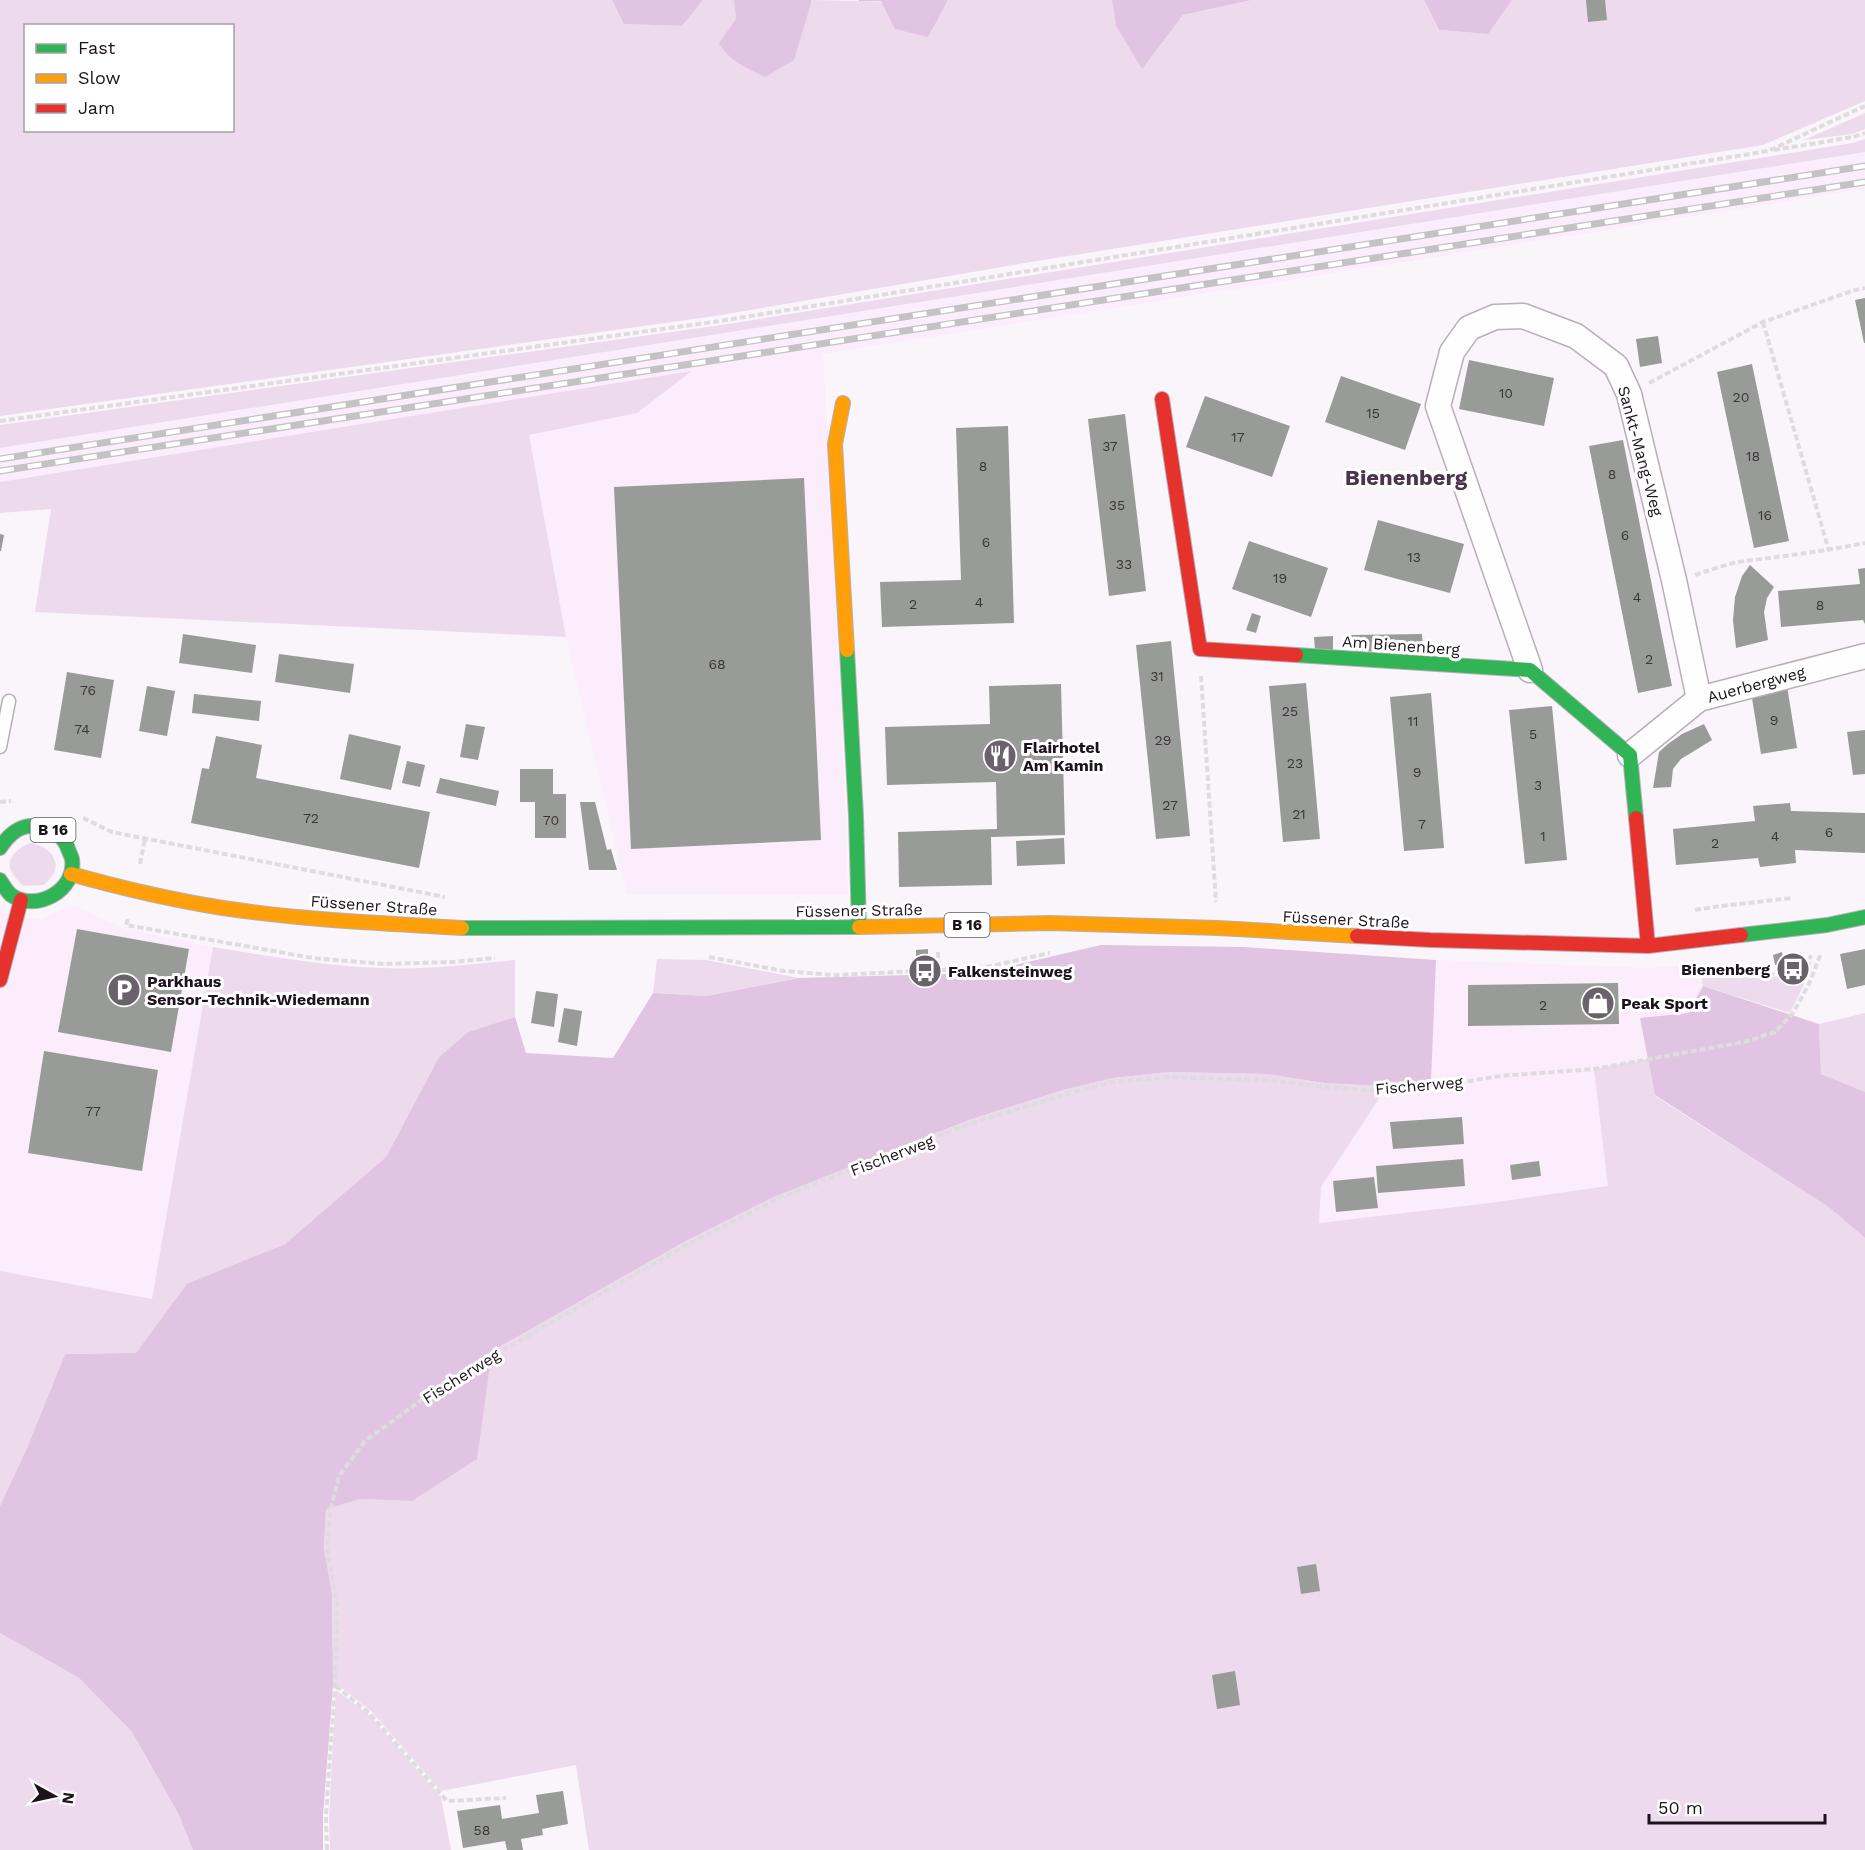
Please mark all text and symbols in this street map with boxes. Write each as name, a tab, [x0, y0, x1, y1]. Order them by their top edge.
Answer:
legend	[24, 24, 234, 132]
text: Fast	[78, 37, 116, 58]
text: Slow	[78, 67, 121, 88]
text: Jam	[78, 97, 115, 118]
street label: Sankt-Mang-Weg	[1614, 384, 1667, 519]
house number: 10	[1499, 385, 1513, 401]
house number: 20	[1733, 389, 1749, 405]
house number: 15	[1366, 405, 1380, 421]
house number: 17	[1231, 429, 1245, 445]
house number: 37	[1102, 438, 1118, 454]
house number: 18	[1746, 448, 1760, 464]
house number: 8	[979, 458, 987, 474]
district label: Bienenberg	[1345, 465, 1468, 490]
house number: 8	[1608, 466, 1616, 482]
house number: 35	[1109, 497, 1125, 513]
house number: 16	[1758, 507, 1772, 523]
house number: 6	[1621, 527, 1629, 543]
house number: 6	[982, 534, 990, 550]
house number: 13	[1407, 549, 1421, 565]
house number: 33	[1116, 556, 1132, 572]
house number: 19	[1273, 570, 1287, 586]
house number: 4	[1633, 589, 1641, 605]
house number: 4	[975, 594, 983, 610]
house number: 2	[909, 596, 917, 612]
house number: 8	[1816, 597, 1824, 613]
street label: Am Bienenberg	[1341, 632, 1461, 659]
house number: 2	[1645, 651, 1653, 667]
house number: 68	[708, 656, 726, 672]
street label: Auerbergweg	[1705, 662, 1808, 707]
house number: 31	[1150, 668, 1164, 684]
house number: 76	[80, 682, 96, 698]
house number: 25	[1282, 703, 1298, 719]
house number: 9	[1770, 712, 1778, 728]
house number: 11	[1408, 713, 1418, 729]
house number: 74	[74, 721, 90, 737]
house number: 5	[1529, 726, 1537, 742]
house number: 29	[1155, 732, 1171, 748]
restaurant icon: Flairhotel Am Kamin	[982, 738, 1018, 774]
place label: Flairhotel Am Kamin	[1023, 738, 1103, 775]
house number: 23	[1287, 755, 1303, 771]
house number: 9	[1413, 764, 1421, 780]
house number: 3	[1534, 777, 1542, 793]
house number: 27	[1162, 797, 1178, 813]
house number: 21	[1292, 806, 1306, 822]
house number: 72	[303, 810, 319, 826]
house number: 70	[543, 812, 559, 828]
house number: 7	[1418, 816, 1426, 832]
road number: B 16	[31, 818, 76, 842]
house number: 6	[1825, 824, 1833, 840]
house number: 1	[1540, 828, 1546, 844]
house number: 4	[1771, 828, 1779, 844]
house number: 2	[1711, 835, 1719, 851]
street label: Füssener Straße	[310, 892, 438, 919]
street label: Füssener Straße	[795, 900, 923, 921]
street label: Füssener Straße	[1282, 907, 1410, 932]
road number: B 16	[944, 913, 990, 937]
bus stop icon: Bienenberg	[1775, 951, 1811, 987]
bus stop icon: Falkensteinweg	[907, 953, 943, 989]
place label: Bienenberg	[1681, 960, 1770, 979]
place label: Falkensteinweg	[948, 962, 1072, 981]
parking icon: Parkhaus Sensor-Technik-Wiedemann	[106, 972, 142, 1008]
place label: Parkhaus Sensor-Technik-Wiedemann	[147, 972, 370, 1009]
shop icon: Peak Sport	[1580, 985, 1616, 1021]
place label: Peak Sport	[1621, 994, 1708, 1013]
house number: 2	[1539, 997, 1547, 1013]
street label: Fischerweg	[1374, 1072, 1464, 1099]
house number: 77	[85, 1103, 101, 1119]
street label: Fischerweg	[848, 1131, 937, 1180]
street label: Fischerweg	[419, 1345, 504, 1408]
north arrow	[24, 1766, 84, 1826]
scale bar	[1649, 1787, 1824, 1825]
text: N	[58, 1791, 79, 1805]
text: 50 m	[1658, 1797, 1703, 1818]
house number: 58	[474, 1822, 490, 1838]

